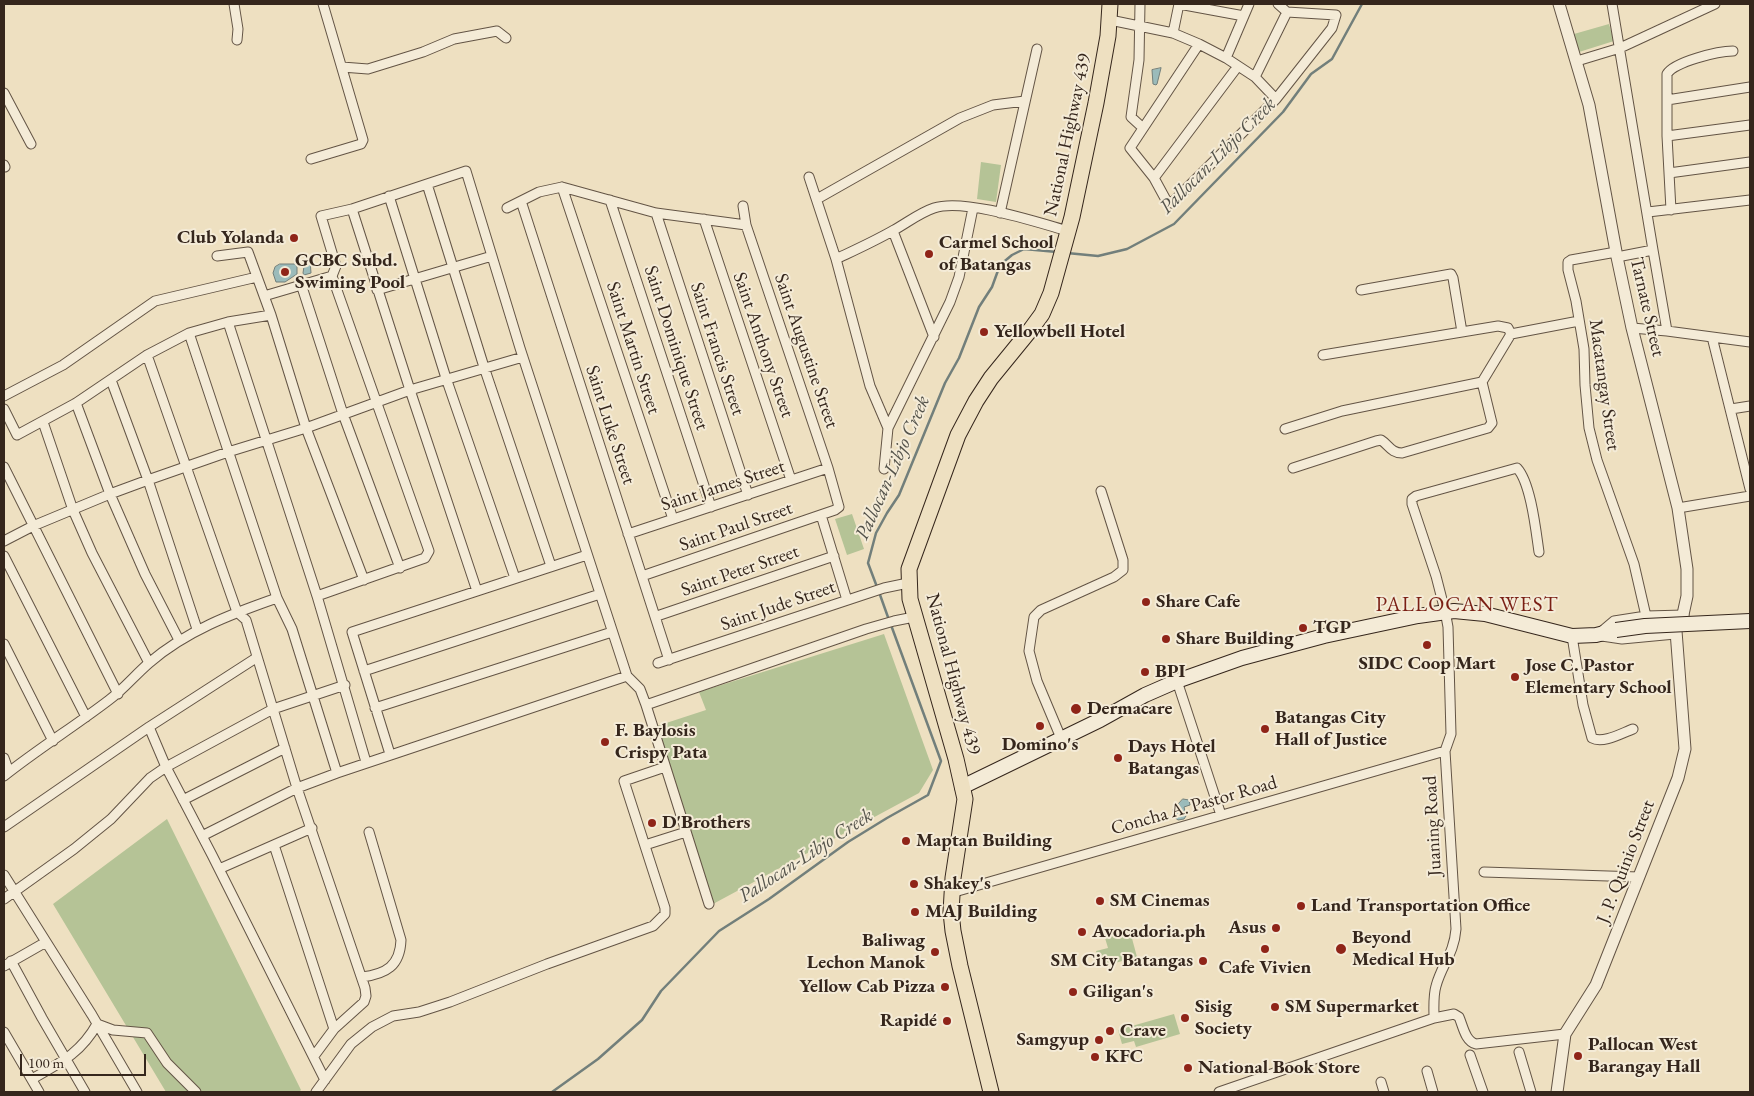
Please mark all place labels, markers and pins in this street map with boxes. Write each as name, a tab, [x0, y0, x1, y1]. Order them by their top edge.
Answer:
place label: Club Yolanda	[177, 227, 284, 249]
marker: Club Yolanda	[288, 232, 300, 244]
place label: Carmel School of Batangas	[939, 232, 1054, 276]
marker: Carmel School of Batangas	[923, 248, 935, 260]
place label: GCBC Subd. Swiming Pool	[295, 250, 405, 294]
marker: GCBC Subd. Swiming Pool	[279, 266, 291, 278]
place label: Yellowbell Hotel	[994, 321, 1125, 343]
marker: Yellowbell Hotel	[978, 326, 990, 338]
place label: Share Cafe	[1156, 591, 1240, 613]
marker: Share Cafe	[1140, 596, 1152, 608]
place label: TGP	[1313, 617, 1351, 639]
marker: TGP	[1297, 622, 1309, 634]
place label: Share Building	[1176, 628, 1294, 650]
marker: Share Building	[1160, 633, 1172, 645]
marker: SIDC Coop Mart	[1421, 639, 1433, 651]
place label: SIDC Coop Mart	[1358, 653, 1496, 675]
place label: Jose C. Pastor Elementary School	[1525, 655, 1672, 699]
place label: BPI	[1155, 661, 1185, 683]
marker: BPI	[1139, 666, 1151, 678]
marker: Jose C. Pastor Elementary School	[1509, 671, 1521, 683]
place label: Dermacare	[1087, 698, 1172, 720]
marker: Dermacare	[1069, 702, 1083, 716]
place label: Batangas City Hall of Justice	[1275, 707, 1387, 751]
place label: F. Baylosis Crispy Pata	[615, 720, 707, 764]
marker: Domino's	[1034, 720, 1046, 732]
marker: Batangas City Hall of Justice	[1259, 723, 1271, 735]
place label: Domino's	[1002, 734, 1078, 756]
marker: F. Baylosis Crispy Pata	[599, 736, 611, 748]
place label: Days Hotel Batangas	[1128, 736, 1216, 780]
marker: Days Hotel Batangas	[1112, 752, 1124, 764]
place label: D'Brothers	[662, 812, 750, 834]
marker: D'Brothers	[646, 817, 658, 829]
place label: Maptan Building	[916, 830, 1052, 852]
marker: Maptan Building	[900, 835, 912, 847]
place label: Shakey's	[924, 873, 991, 895]
marker: Shakey's	[908, 878, 920, 890]
place label: SM Cinemas	[1110, 890, 1210, 912]
marker: SM Cinemas	[1094, 895, 1106, 907]
place label: Land Transportation Office	[1311, 895, 1530, 917]
marker: Land Transportation Office	[1295, 900, 1307, 912]
place label: MAJ Building	[925, 901, 1037, 923]
marker: MAJ Building	[909, 906, 921, 918]
place label: Asus	[1228, 917, 1266, 939]
place label: Avocadoria.ph	[1092, 921, 1205, 943]
marker: Asus	[1270, 922, 1282, 934]
marker: Avocadoria.ph	[1076, 926, 1088, 938]
place label: Beyond Medical Hub	[1352, 927, 1454, 971]
place label: Baliwag Lechon Manok	[807, 930, 925, 974]
marker: Beyond Medical Hub	[1334, 942, 1348, 956]
marker: Cafe Vivien	[1259, 943, 1271, 955]
marker: Baliwag Lechon Manok	[929, 946, 941, 958]
place label: SM City Batangas	[1051, 950, 1193, 972]
marker: SM City Batangas	[1197, 955, 1209, 967]
place label: Cafe Vivien	[1219, 957, 1311, 979]
place label: Yellow Cab Pizza	[800, 976, 935, 998]
marker: Yellow Cab Pizza	[939, 981, 951, 993]
place label: Giligan's	[1083, 981, 1153, 1003]
marker: Giligan's	[1067, 986, 1079, 998]
place label: Sisig Society	[1195, 996, 1252, 1040]
place label: SM Supermarket	[1285, 996, 1419, 1018]
marker: SM Supermarket	[1269, 1001, 1281, 1013]
place label: Rapidé	[880, 1010, 937, 1032]
marker: Sisig Society	[1179, 1012, 1191, 1024]
marker: Rapidé	[941, 1015, 953, 1027]
place label: Crave	[1120, 1020, 1166, 1042]
marker: Crave	[1104, 1025, 1116, 1037]
place label: Samgyup	[1016, 1029, 1089, 1051]
marker: Samgyup	[1093, 1034, 1105, 1046]
place label: Pallocan West Barangay Hall	[1588, 1034, 1700, 1078]
place label: KFC	[1105, 1046, 1143, 1068]
marker: Pallocan West Barangay Hall	[1572, 1050, 1584, 1062]
marker: KFC	[1089, 1051, 1101, 1063]
place label: National Book Store	[1198, 1057, 1360, 1079]
marker: National Book Store	[1182, 1062, 1194, 1074]

